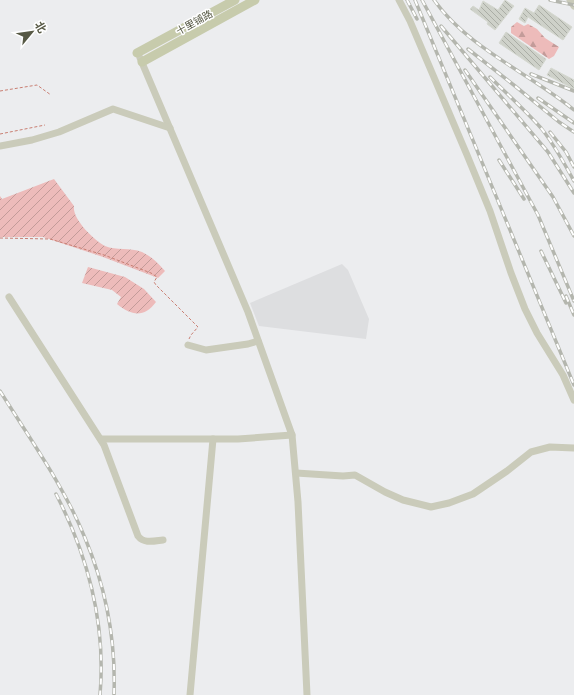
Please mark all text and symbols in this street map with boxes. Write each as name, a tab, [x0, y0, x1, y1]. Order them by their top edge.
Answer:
street label: 十里铺路	[174, 7, 215, 38]
north arrow	[12, 12, 52, 52]
text: 北	[32, 19, 50, 35]

